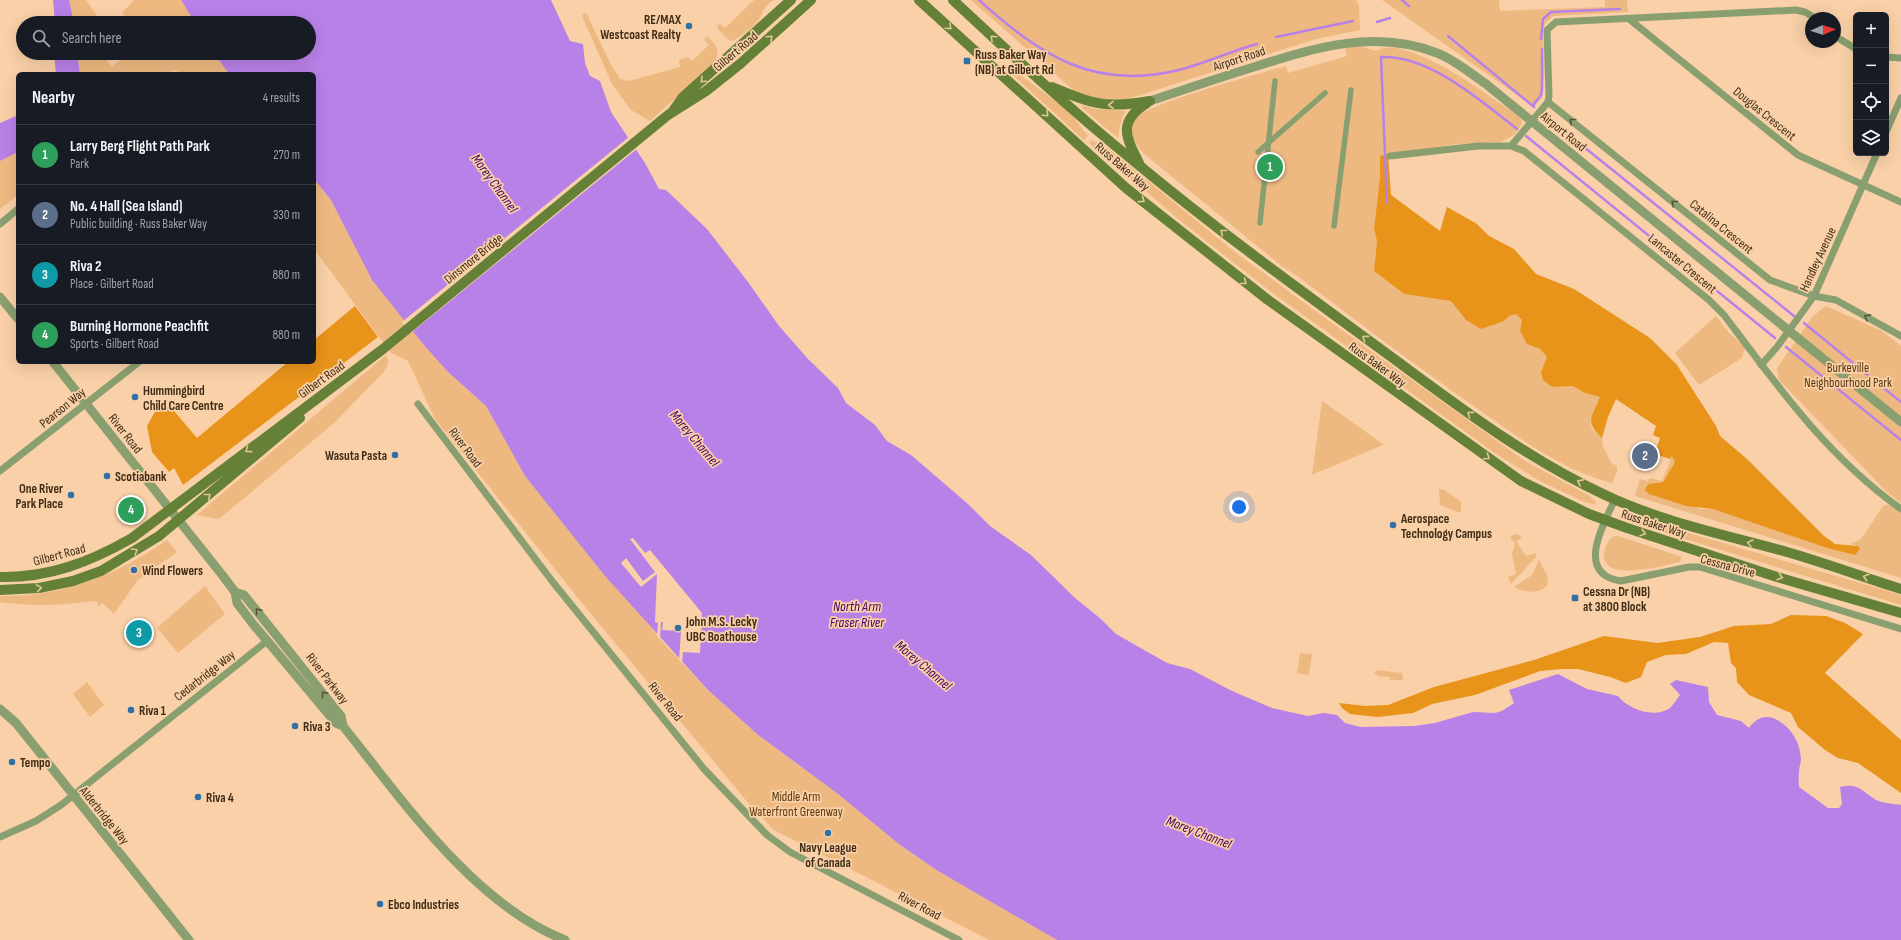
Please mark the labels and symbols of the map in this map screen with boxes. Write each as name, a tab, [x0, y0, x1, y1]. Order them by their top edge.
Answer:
place label: RE/MAX Westcoast Realty	[600, 12, 682, 43]
north arrow	[1805, 12, 1841, 48]
marker: RE/MAX Westcoast Realty	[684, 21, 694, 31]
one-way arrow	[944, 22, 952, 29]
street label: Gilbert Road	[710, 28, 761, 75]
one-way arrow	[765, 35, 773, 43]
one-way arrow	[991, 35, 998, 42]
street label: Airport Road	[1210, 43, 1267, 75]
place label: Russ Baker Way (NB) at Gilbert Rd	[975, 47, 1054, 78]
marker: Russ Baker Way (NB) at Gilbert Rd	[962, 56, 972, 66]
one-way arrow	[701, 75, 708, 82]
street label: Douglas Crescent	[1730, 84, 1799, 144]
one-way arrow	[1108, 101, 1114, 109]
street label: Airport Road	[1537, 108, 1589, 155]
one-way arrow	[1041, 109, 1049, 117]
one-way arrow	[1570, 119, 1577, 126]
street label: Russ Baker Way	[1092, 139, 1153, 195]
water label: Morey Channel	[468, 151, 522, 216]
pin: 1	[1257, 152, 1283, 182]
one-way arrow	[1138, 196, 1145, 203]
street label: Catalina Crescent	[1686, 196, 1757, 257]
one-way arrow	[1671, 200, 1678, 207]
street label: Handley Avenue	[1796, 225, 1840, 294]
street label: Dinsmore Bridge	[441, 230, 506, 287]
one-way arrow	[1221, 230, 1228, 237]
street label: Lancaster Crescent	[1645, 230, 1720, 297]
one-way arrow	[1240, 277, 1247, 284]
one-way arrow	[1864, 314, 1871, 321]
one-way arrow	[1362, 335, 1369, 342]
street label: Russ Baker Way	[1345, 339, 1409, 391]
street label: Gilbert Road	[295, 358, 348, 402]
park label: Burkeville Neighbourhood Park	[1804, 360, 1892, 391]
place label: Hummingbird Child Care Centre	[143, 383, 224, 414]
street label: Pearson Way	[36, 384, 89, 431]
marker: Hummingbird Child Care Centre	[130, 392, 140, 402]
water label: Morey Channel	[666, 407, 723, 470]
street label: River Road	[105, 411, 146, 457]
one-way arrow	[1467, 411, 1474, 419]
street label: River Road	[445, 424, 485, 471]
pin: 2	[1632, 441, 1658, 471]
one-way arrow	[246, 445, 253, 452]
place label: Wasuta Pasta	[325, 448, 387, 464]
marker: Wasuta Pasta	[390, 450, 400, 460]
one-way arrow	[1483, 452, 1490, 460]
place label: Scotiabank	[115, 469, 167, 485]
marker: Scotiabank	[102, 471, 112, 481]
one-way arrow	[1577, 480, 1585, 487]
place label: One River Park Place	[16, 481, 63, 512]
marker: One River Park Place	[66, 490, 76, 500]
one-way arrow	[204, 493, 211, 500]
pin: 4	[118, 495, 144, 525]
your location	[1229, 497, 1249, 517]
street label: Russ Baker Way	[1619, 506, 1688, 542]
place label: Aerospace Technology Campus	[1400, 511, 1492, 542]
marker: Aerospace Technology Campus	[1388, 520, 1398, 530]
one-way arrow	[1639, 528, 1646, 537]
one-way arrow	[1747, 539, 1754, 548]
street label: Gilbert Road	[31, 540, 87, 570]
one-way arrow	[131, 548, 138, 555]
street label: Cessna Drive	[1699, 551, 1757, 581]
place label: Wind Flowers	[142, 563, 203, 579]
marker: Wind Flowers	[129, 565, 139, 575]
one-way arrow	[1776, 572, 1783, 581]
one-way arrow	[1862, 573, 1869, 582]
one-way arrow	[36, 584, 42, 593]
place label: Cessna Dr (NB) at 3800 Block	[1583, 584, 1650, 615]
marker: Cessna Dr (NB) at 3800 Block	[1570, 593, 1580, 603]
water label: North Arm Fraser River	[830, 598, 885, 631]
one-way arrow	[255, 609, 262, 616]
place label: John M.S. Lecky UBC Boathouse	[685, 614, 758, 645]
pin: 3	[126, 618, 152, 648]
marker: John M.S. Lecky UBC Boathouse	[673, 623, 683, 633]
water label: Morey Channel	[892, 637, 956, 694]
street label: Cedarbridge Way	[171, 647, 238, 705]
street label: River Parkway	[302, 650, 352, 707]
street label: River Road	[645, 679, 686, 725]
one-way arrow	[321, 691, 328, 698]
place label: Riva 1	[139, 703, 166, 719]
marker: Riva 1	[126, 705, 136, 715]
place label: Riva 3	[303, 719, 331, 735]
marker: Riva 3	[290, 721, 300, 731]
place label: Tempo	[20, 755, 51, 771]
marker: Tempo	[7, 757, 17, 767]
street label: Alderbridge Way	[75, 783, 132, 848]
park label: Middle Arm Waterfront Greenway	[749, 789, 843, 820]
place label: Riva 4	[206, 790, 234, 806]
marker: Riva 4	[193, 792, 203, 802]
water label: Morey Channel	[1164, 812, 1234, 853]
marker: Navy League of Canada	[823, 828, 833, 838]
place label: Navy League of Canada	[799, 840, 857, 871]
street label: River Road	[895, 888, 944, 924]
place label: Ebco Industries	[388, 897, 459, 913]
marker: Ebco Industries	[375, 899, 385, 909]

